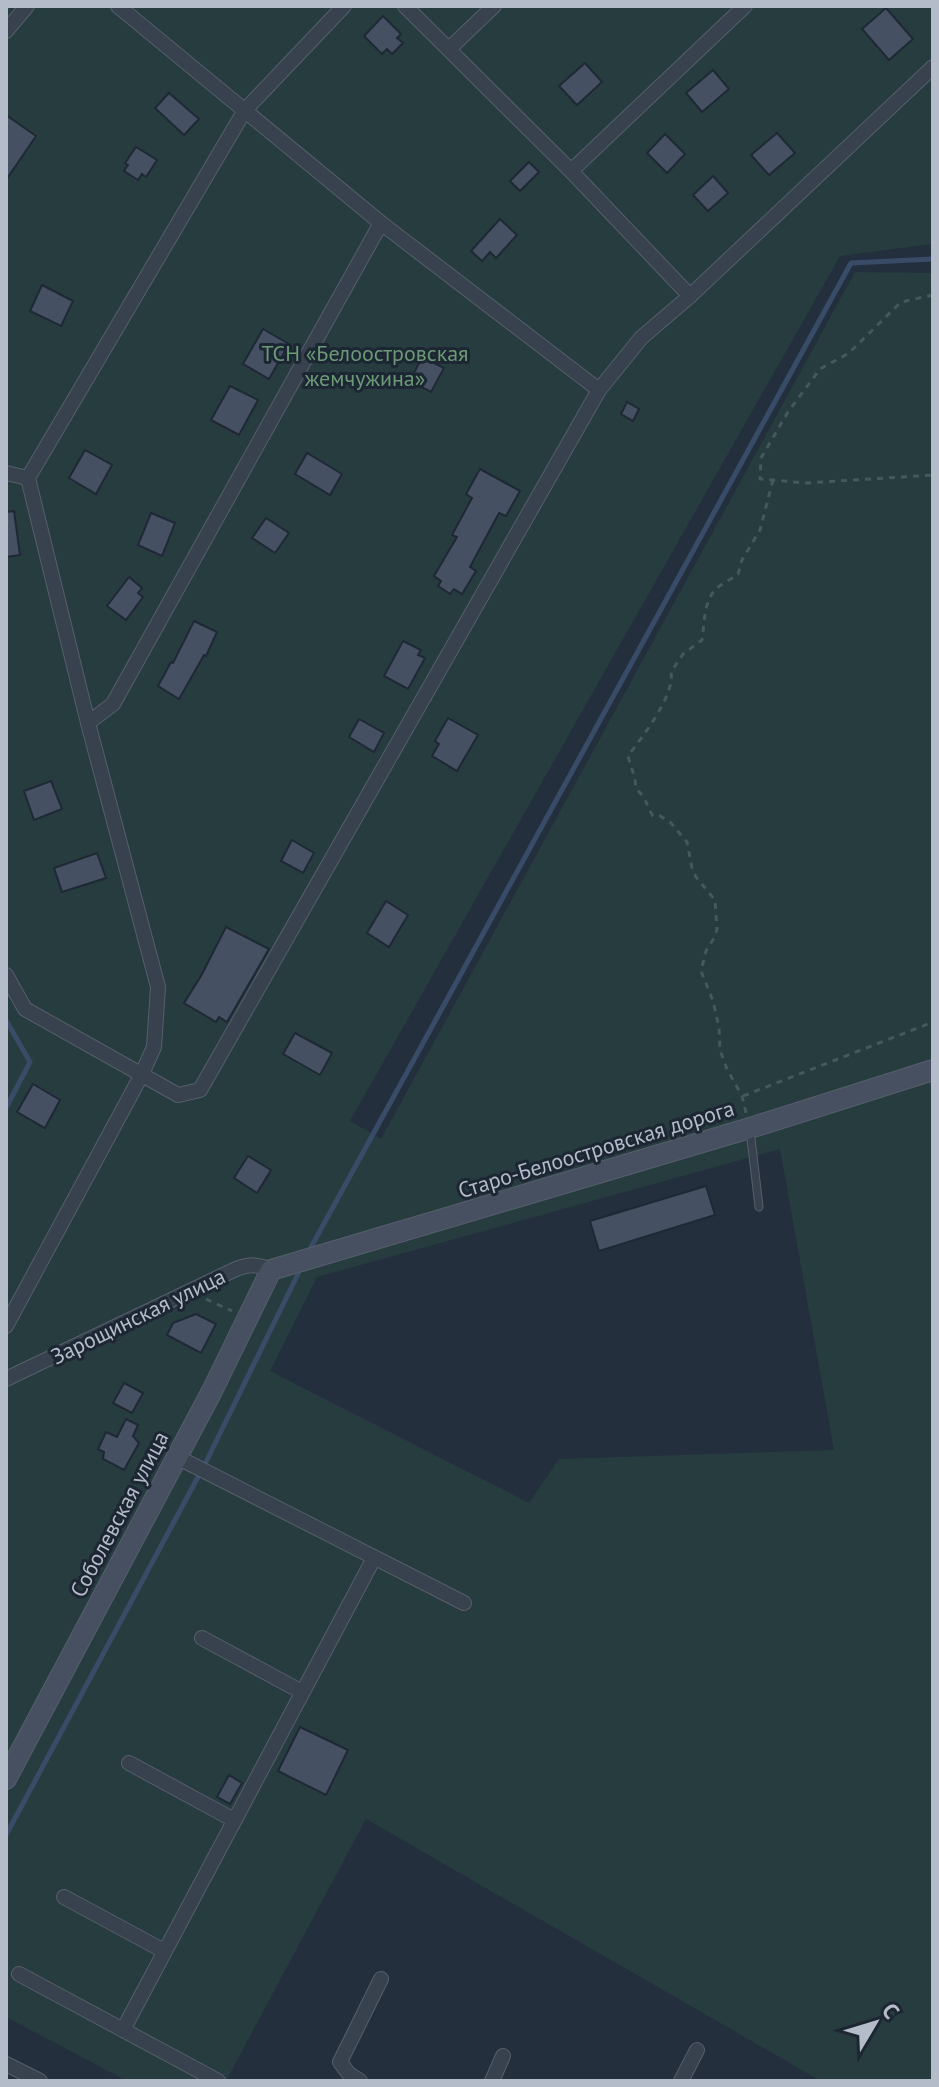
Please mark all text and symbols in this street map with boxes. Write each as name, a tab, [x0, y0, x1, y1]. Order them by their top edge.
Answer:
park label: ТСН «Белоостровская жемчужина»	[261, 339, 469, 392]
street label: Старо-Белоостровская дорога	[455, 1094, 737, 1204]
street label: Зарощинская улица	[46, 1262, 230, 1370]
street label: Соболевская улица	[63, 1426, 175, 1602]
north arrow	[835, 1983, 915, 2063]
text: С	[876, 1997, 906, 2024]

